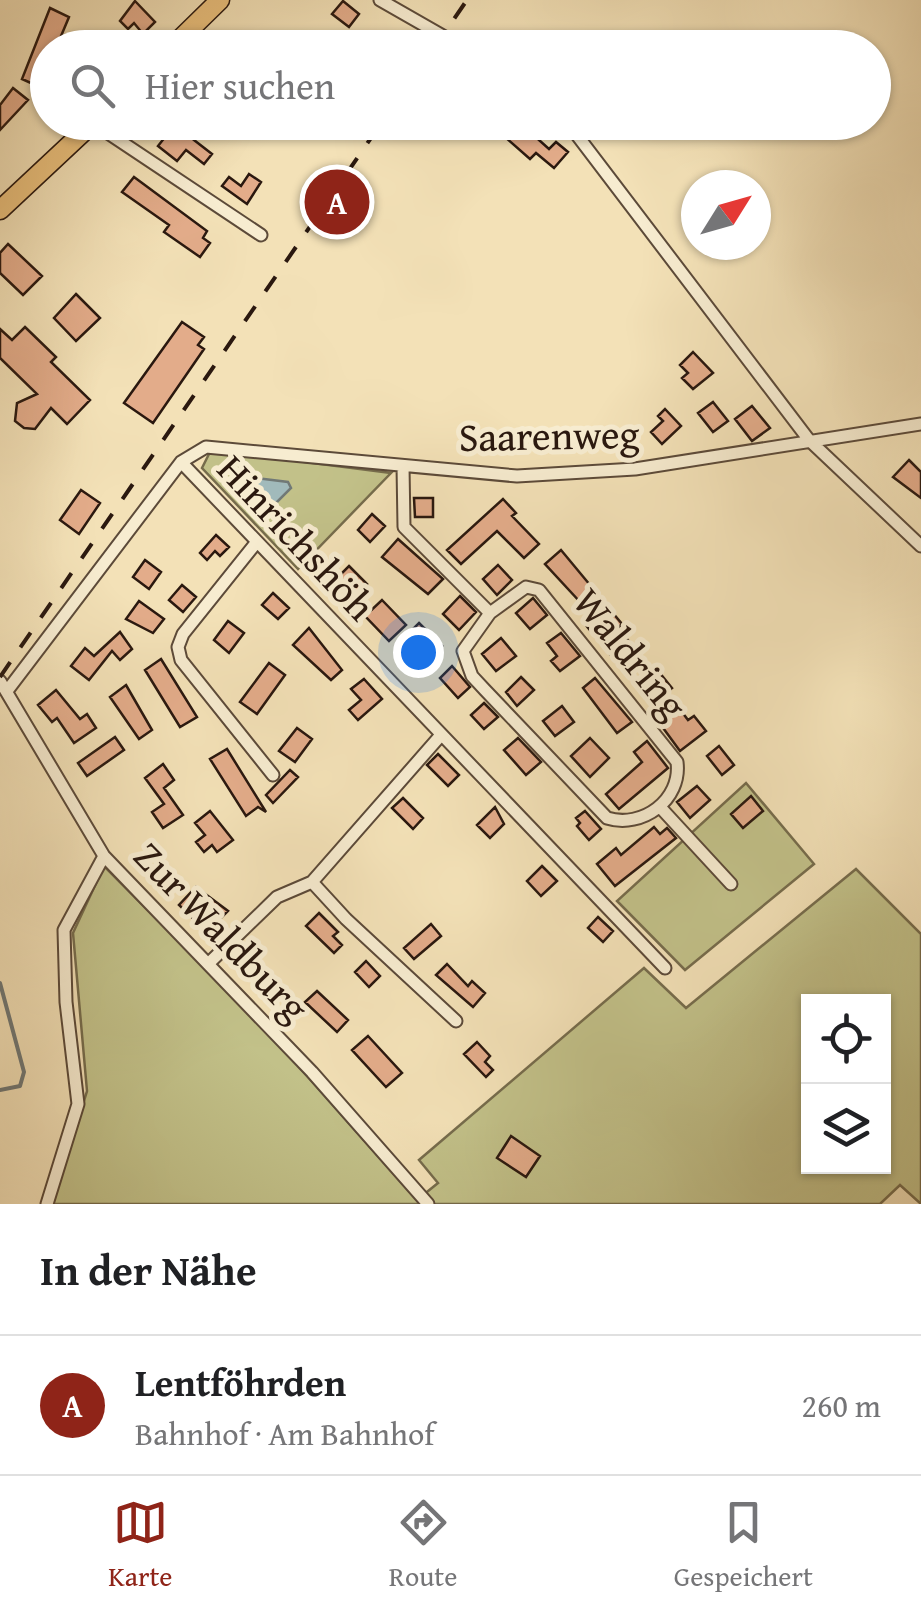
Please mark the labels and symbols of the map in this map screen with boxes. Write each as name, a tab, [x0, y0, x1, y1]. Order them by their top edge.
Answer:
pin: A	[304, 164, 370, 240]
north arrow	[681, 170, 771, 260]
street label: Saarenweg	[458, 404, 640, 466]
street label: Hinrichshöh	[204, 441, 390, 633]
street label: Waldring	[560, 575, 702, 731]
your location	[393, 627, 444, 678]
street label: Zur Waldburg	[121, 827, 323, 1035]

